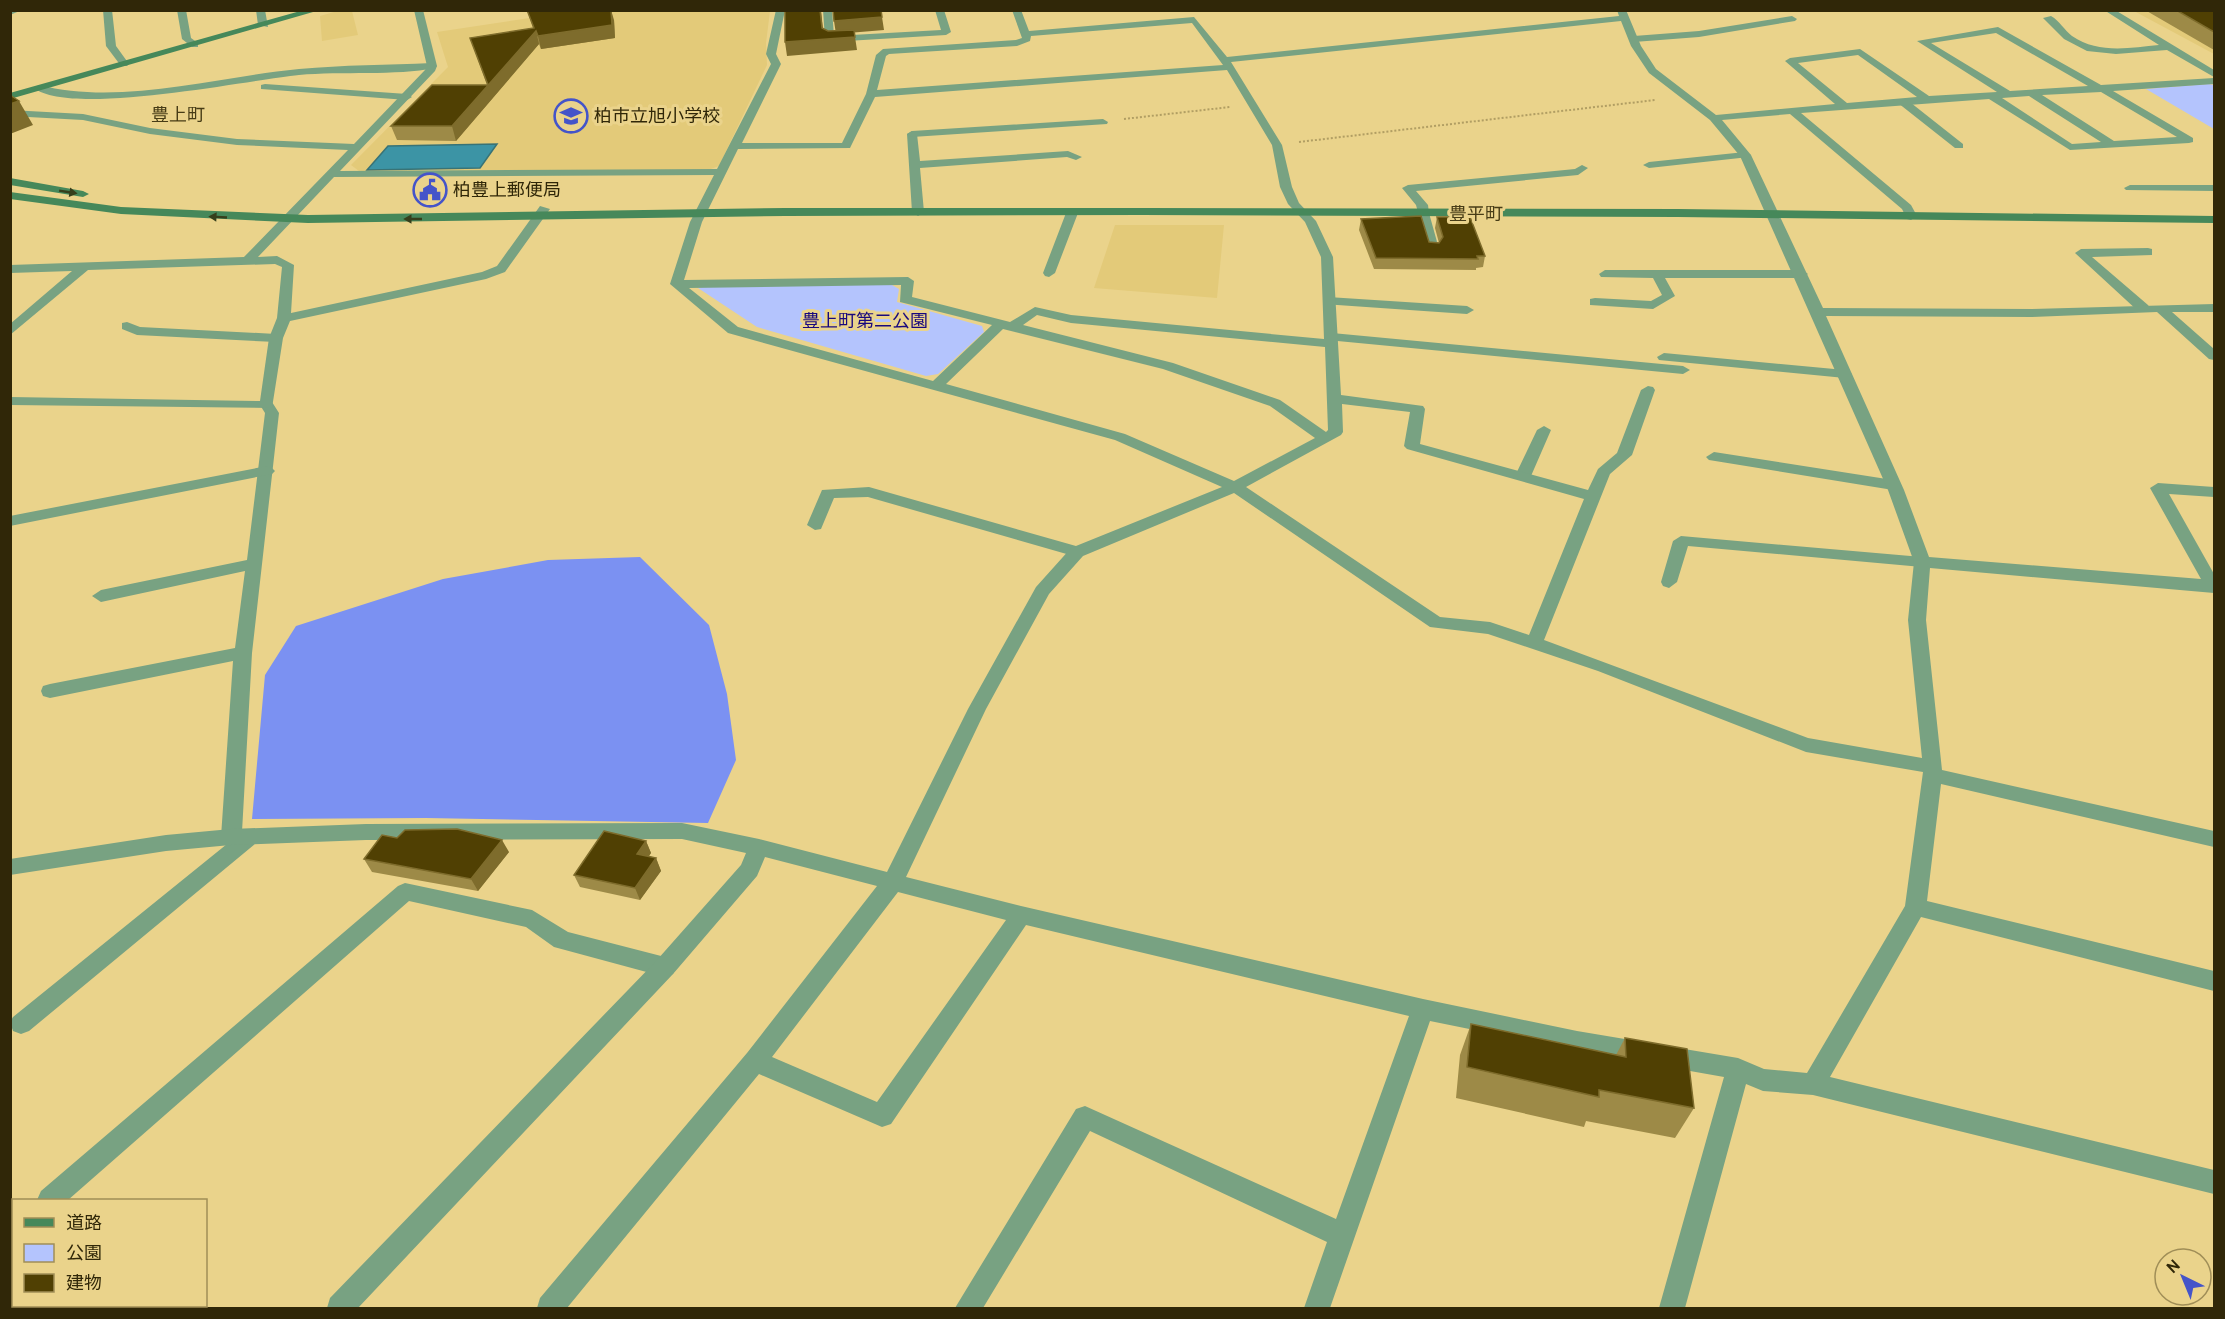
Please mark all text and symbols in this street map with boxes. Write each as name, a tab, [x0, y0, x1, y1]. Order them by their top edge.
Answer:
school or university icon: 柏市立旭小学校	[553, 98, 589, 134]
district label: 豊上町	[151, 105, 205, 128]
place label: 柏市立旭小学校	[594, 106, 720, 129]
public building icon: 柏豊上郵便局	[412, 172, 448, 208]
place label: 柏豊上郵便局	[453, 180, 561, 203]
one-way arrow	[59, 187, 78, 196]
district label: 豊平町	[1449, 204, 1503, 227]
one-way arrow	[208, 212, 227, 221]
one-way arrow	[403, 214, 422, 224]
park label: 豊上町第二公園	[802, 311, 928, 334]
legend	[12, 1199, 207, 1307]
text: 道路	[66, 1213, 102, 1236]
text: 公園	[66, 1243, 102, 1266]
north arrow	[2153, 1247, 2213, 1307]
text: N	[2163, 1256, 2185, 1279]
text: 建物	[66, 1273, 102, 1296]

